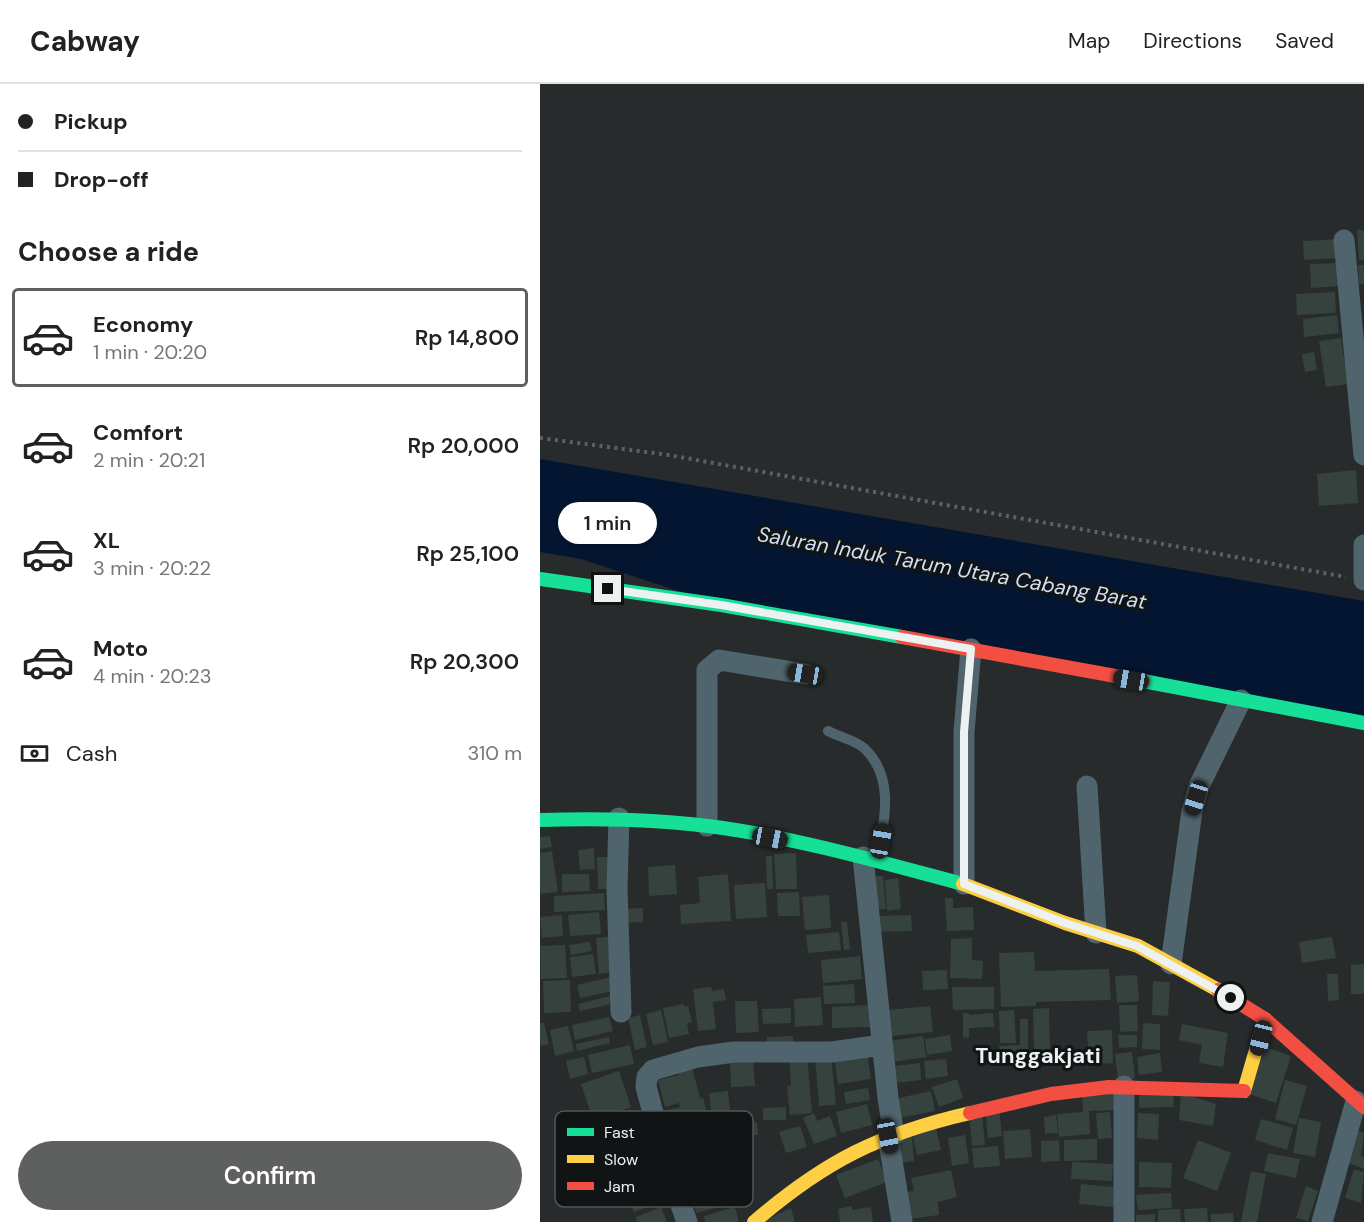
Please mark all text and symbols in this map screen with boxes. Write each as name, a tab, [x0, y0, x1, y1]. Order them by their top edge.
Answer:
text: Cabway	[30, 23, 140, 60]
text: Map	[1068, 27, 1110, 55]
text: Directions	[1143, 27, 1242, 55]
text: Saved	[1275, 27, 1334, 55]
text: Pickup	[54, 107, 128, 136]
text: Drop-off	[54, 165, 149, 194]
text: Choose a ride	[18, 234, 199, 269]
text: Economy	[93, 310, 193, 339]
icon: car	[21, 311, 75, 365]
text: Rp 14,800	[415, 323, 519, 352]
text: 1 min · 20:20	[93, 339, 207, 365]
text: Comfort	[93, 418, 183, 447]
icon: car	[21, 419, 75, 473]
text: Rp 20,000	[407, 431, 519, 460]
text: 2 min · 20:21	[93, 447, 205, 473]
callout: 1 min	[559, 502, 658, 544]
text: 1 min	[584, 510, 631, 536]
water label: Saluran Induk Tarum Utara Cabang Barat	[755, 520, 1150, 616]
text: XL	[93, 526, 120, 555]
icon: car	[21, 527, 75, 581]
text: Rp 25,100	[416, 539, 519, 568]
text: 3 min · 20:22	[93, 555, 211, 581]
route end	[594, 575, 621, 602]
text: Moto	[93, 634, 148, 663]
icon: car	[21, 635, 75, 689]
text: Rp 20,300	[410, 647, 519, 676]
car	[786, 662, 824, 686]
text: 4 min · 20:23	[93, 663, 212, 689]
car	[1112, 668, 1150, 692]
icon: cash	[18, 737, 51, 770]
text: Cash	[66, 739, 117, 768]
text: 310 m	[467, 740, 522, 766]
car	[1182, 778, 1210, 818]
car	[869, 822, 893, 860]
car	[751, 826, 789, 850]
route start	[1217, 984, 1244, 1011]
car	[1248, 1018, 1274, 1058]
district label: Tunggakjati	[975, 1041, 1101, 1070]
legend	[555, 1111, 753, 1207]
car	[876, 1117, 900, 1155]
text: Fast	[604, 1122, 635, 1143]
button: Confirm	[18, 1141, 522, 1210]
text: Slow	[604, 1149, 638, 1170]
text: Jam	[604, 1176, 635, 1197]

